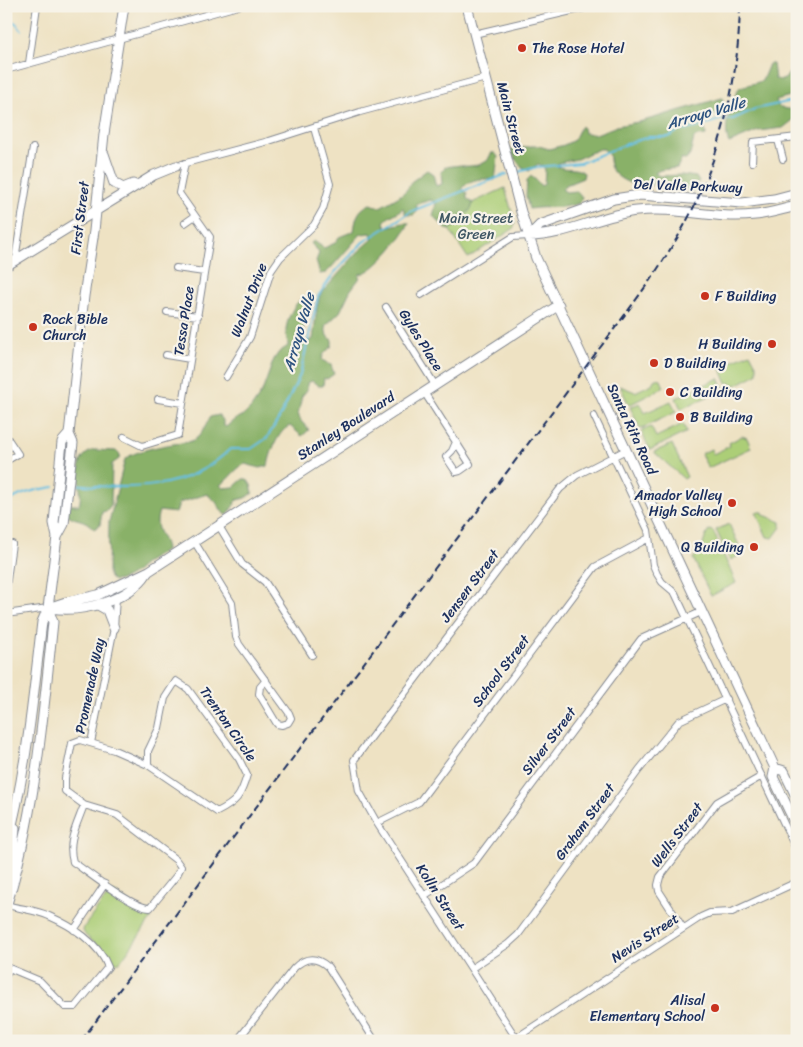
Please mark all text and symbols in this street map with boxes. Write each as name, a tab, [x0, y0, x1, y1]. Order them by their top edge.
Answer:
place label: The Rose Hotel	[532, 36, 625, 61]
marker: The Rose Hotel	[516, 42, 528, 54]
street label: Main Street	[489, 79, 533, 157]
water label: Arroyo Valle	[663, 89, 750, 137]
street label: Del Valle Parkway	[633, 172, 744, 200]
street label: First Street	[63, 179, 97, 256]
park label: Main Street Green	[439, 206, 513, 247]
street label: Walnut Drive	[223, 259, 275, 341]
street label: Tessa Place	[166, 284, 202, 358]
place label: F Building	[715, 284, 777, 309]
water label: Arroyo Valle	[275, 288, 323, 375]
marker: F Building	[699, 290, 711, 302]
street label: Gyles Place	[392, 304, 450, 376]
place label: Rock Bible Church	[43, 307, 108, 348]
marker: Rock Bible Church	[27, 321, 39, 333]
place label: H Building	[698, 332, 762, 357]
marker: H Building	[766, 338, 778, 350]
place label: D Building	[664, 351, 726, 376]
marker: D Building	[648, 357, 660, 369]
street label: Santa Rita Road	[600, 379, 665, 480]
place label: C Building	[680, 380, 743, 405]
street label: Stanley Boulevard	[292, 384, 401, 467]
marker: C Building	[664, 386, 676, 398]
place label: B Building	[690, 405, 753, 430]
marker: B Building	[674, 411, 686, 423]
place label: Amador Valley High School	[633, 483, 723, 524]
marker: Amador Valley High School	[726, 497, 738, 509]
place label: Q Building	[681, 535, 744, 560]
marker: Q Building	[748, 541, 760, 553]
street label: Jensen Street	[433, 543, 507, 629]
street label: School Street	[465, 628, 537, 713]
street label: Promenade Way	[68, 635, 112, 736]
street label: Trenton Circle	[193, 681, 263, 767]
street label: Silver Street	[515, 700, 584, 780]
street label: Graham Street	[548, 777, 623, 866]
street label: Wells Street	[644, 796, 711, 873]
street label: Kolln Street	[409, 859, 472, 937]
street label: Nevis Street	[606, 906, 684, 970]
place label: Alisal Elementary School	[589, 988, 706, 1029]
marker: Alisal Elementary School	[709, 1002, 721, 1014]

